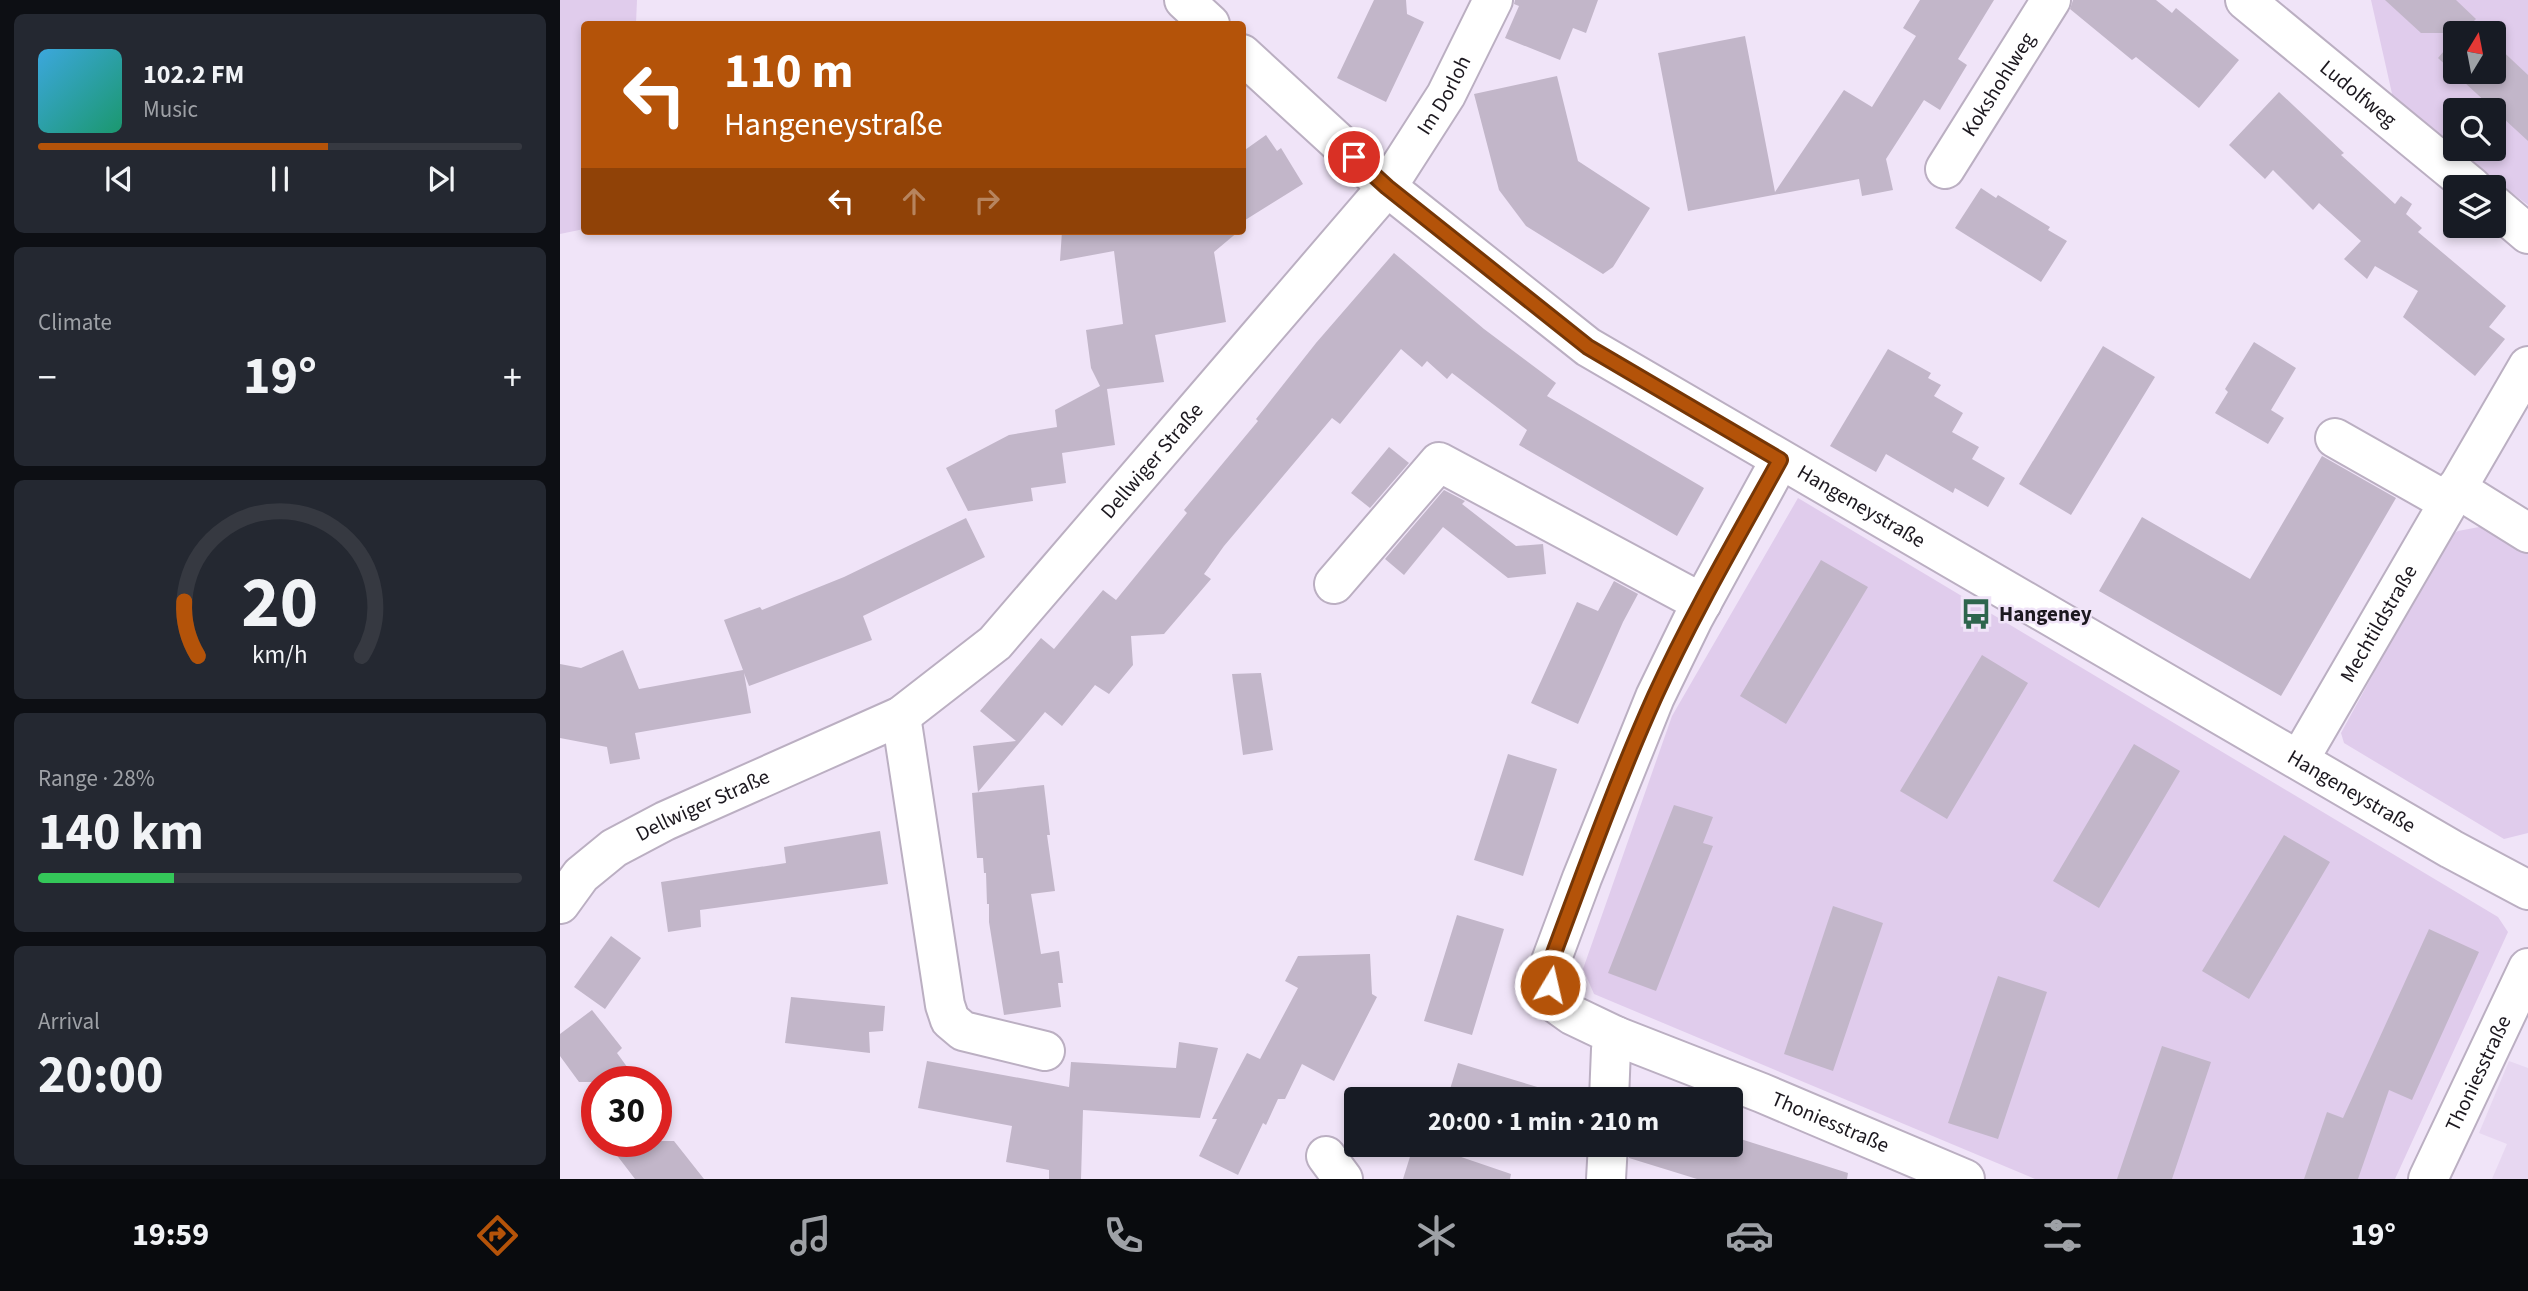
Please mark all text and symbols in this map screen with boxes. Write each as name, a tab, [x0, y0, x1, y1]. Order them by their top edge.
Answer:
north arrow	[2443, 21, 2506, 84]
map controls	[2443, 21, 2506, 238]
street label: Kokshohlweg	[1954, 26, 2042, 142]
text: 110 m	[724, 37, 853, 107]
icon: left	[609, 49, 700, 140]
street label: Im Dorloh	[1409, 50, 1478, 141]
street label: Ludolfweg	[2313, 53, 2404, 134]
text: 102.2 FM	[143, 56, 244, 93]
text: Music	[143, 93, 198, 126]
button: search	[2443, 98, 2506, 161]
text: Hangeneystraße	[724, 102, 943, 148]
pin	[1324, 127, 1384, 187]
icon: arrive	[1335, 138, 1373, 176]
icon: previous	[100, 160, 138, 198]
icon: pause	[261, 160, 299, 198]
icon: next	[422, 160, 460, 198]
button: layers	[2443, 175, 2506, 238]
icon: left	[822, 182, 860, 220]
icon: ahead	[895, 182, 933, 220]
icon: right	[968, 182, 1006, 220]
text: Climate	[38, 306, 112, 339]
text: 19°	[243, 340, 317, 414]
text: −	[38, 351, 57, 405]
text: +	[503, 351, 522, 405]
street label: Dellwiger Straße	[1093, 396, 1210, 525]
street label: Hangeneystraße	[1792, 457, 1931, 555]
text: 20	[242, 551, 318, 655]
street label: Mechtildstraße	[2332, 559, 2424, 688]
bus stop icon: Hangeney	[1959, 597, 1993, 631]
place label: Hangeney	[1999, 599, 2092, 629]
text: km/h	[252, 636, 308, 672]
street label: Hangeneystraße	[2282, 742, 2421, 840]
street label: Dellwiger Straße	[630, 761, 774, 849]
text: Range · 28%	[38, 762, 155, 795]
text: 140 km	[38, 796, 204, 870]
position arrow	[1513, 948, 1587, 1022]
text: Arrival	[38, 1005, 100, 1038]
street label: Thoniesstraße	[2438, 1010, 2519, 1136]
text: 20:00	[38, 1039, 163, 1113]
speed limit sign: 30	[581, 1066, 672, 1157]
street label: Thoniesstraße	[1767, 1084, 1894, 1160]
text: 20:00 · 1 min · 210 m	[1428, 1103, 1659, 1140]
icon: directions	[473, 1211, 522, 1260]
icon: music	[786, 1211, 835, 1260]
icon: phone	[1099, 1211, 1148, 1260]
icon: climate	[1412, 1211, 1461, 1260]
icon: car	[1725, 1211, 1774, 1260]
icon: filters	[2038, 1211, 2087, 1260]
text: 19:59	[132, 1212, 209, 1258]
text: 19°	[2350, 1212, 2396, 1258]

